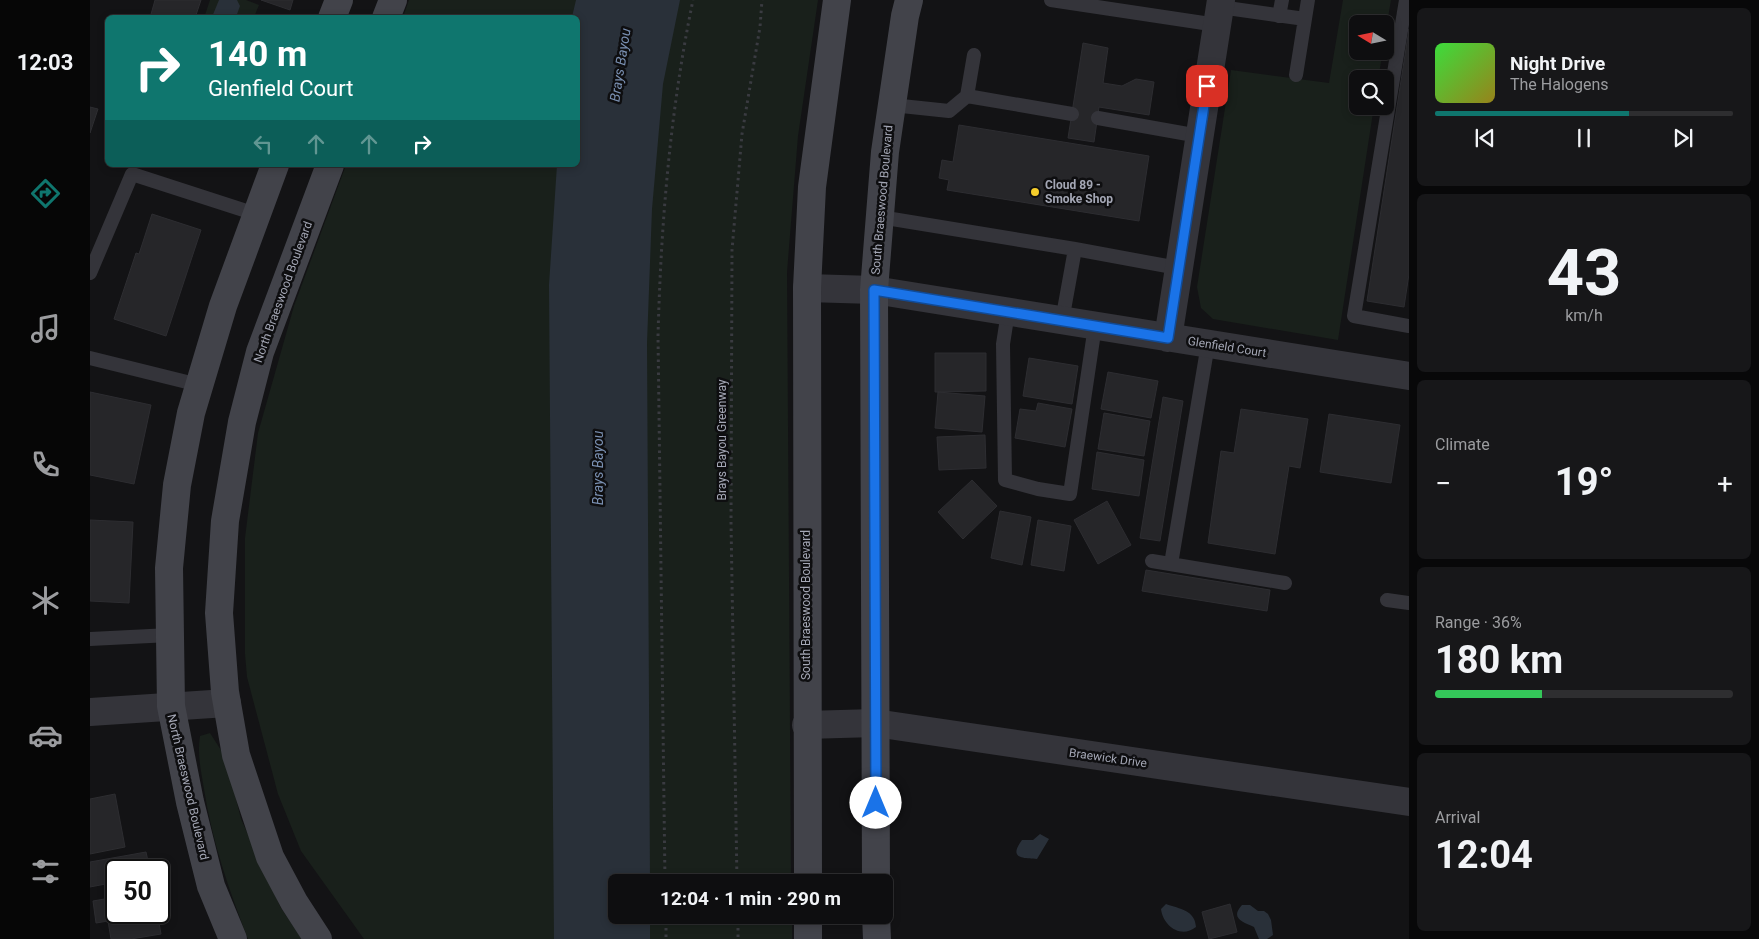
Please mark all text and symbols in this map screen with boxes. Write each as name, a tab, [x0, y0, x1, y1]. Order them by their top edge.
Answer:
north arrow	[1349, 15, 1394, 60]
map controls	[1349, 15, 1394, 115]
water label: Brays Bayou	[606, 27, 634, 103]
text: 140 m	[208, 34, 307, 75]
icon: right	[125, 35, 190, 100]
text: 12:03	[17, 50, 73, 75]
text: Night Drive	[1510, 52, 1605, 75]
pin	[1186, 65, 1228, 107]
button: search	[1349, 70, 1394, 115]
icon: arrive	[1193, 72, 1221, 100]
text: The Halogens	[1510, 75, 1609, 94]
text: Glenfield Court	[208, 76, 353, 101]
icon: previous	[1471, 124, 1499, 152]
icon: pause	[1570, 124, 1598, 152]
icon: next	[1669, 124, 1697, 152]
street label: South Braeswood Boulevard	[868, 125, 896, 275]
icon: left	[249, 130, 277, 158]
icon: ahead	[302, 130, 330, 158]
icon: ahead	[355, 130, 383, 158]
icon: right	[408, 130, 436, 158]
icon: directions	[28, 176, 63, 211]
place label: Cloud 89 - Smoke Shop	[1045, 178, 1113, 206]
marker: Cloud 89 - Smoke Shop	[1029, 186, 1041, 198]
street label: North Braeswood Boulevard	[251, 219, 315, 365]
text: 43	[1547, 235, 1621, 311]
text: km/h	[1565, 306, 1603, 325]
icon: music	[28, 311, 63, 346]
street label: Glenfield Court	[1187, 334, 1267, 360]
street label: Brays Bayou Greenway	[715, 379, 729, 501]
water label: Brays Bayou	[590, 430, 606, 505]
text: Climate	[1435, 435, 1490, 454]
icon: phone	[28, 447, 63, 482]
text: 19°	[1555, 460, 1613, 504]
text: −	[1435, 467, 1451, 500]
text: +	[1717, 467, 1733, 500]
street label: South Braeswood Boulevard	[799, 530, 813, 680]
icon: climate	[28, 583, 63, 618]
text: Range · 36%	[1435, 613, 1522, 632]
text: 180 km	[1435, 638, 1563, 682]
street label: North Braeswood Boulevard	[164, 713, 212, 861]
icon: car	[28, 718, 63, 753]
street label: Braewick Drive	[1068, 746, 1148, 770]
position arrow	[849, 776, 901, 828]
text: Arrival	[1435, 808, 1480, 827]
text: 12:04	[1435, 833, 1533, 877]
icon: filters	[28, 854, 63, 889]
speed limit sign: 50	[105, 859, 170, 924]
text: 12:04 · 1 min · 290 m	[660, 887, 841, 910]

